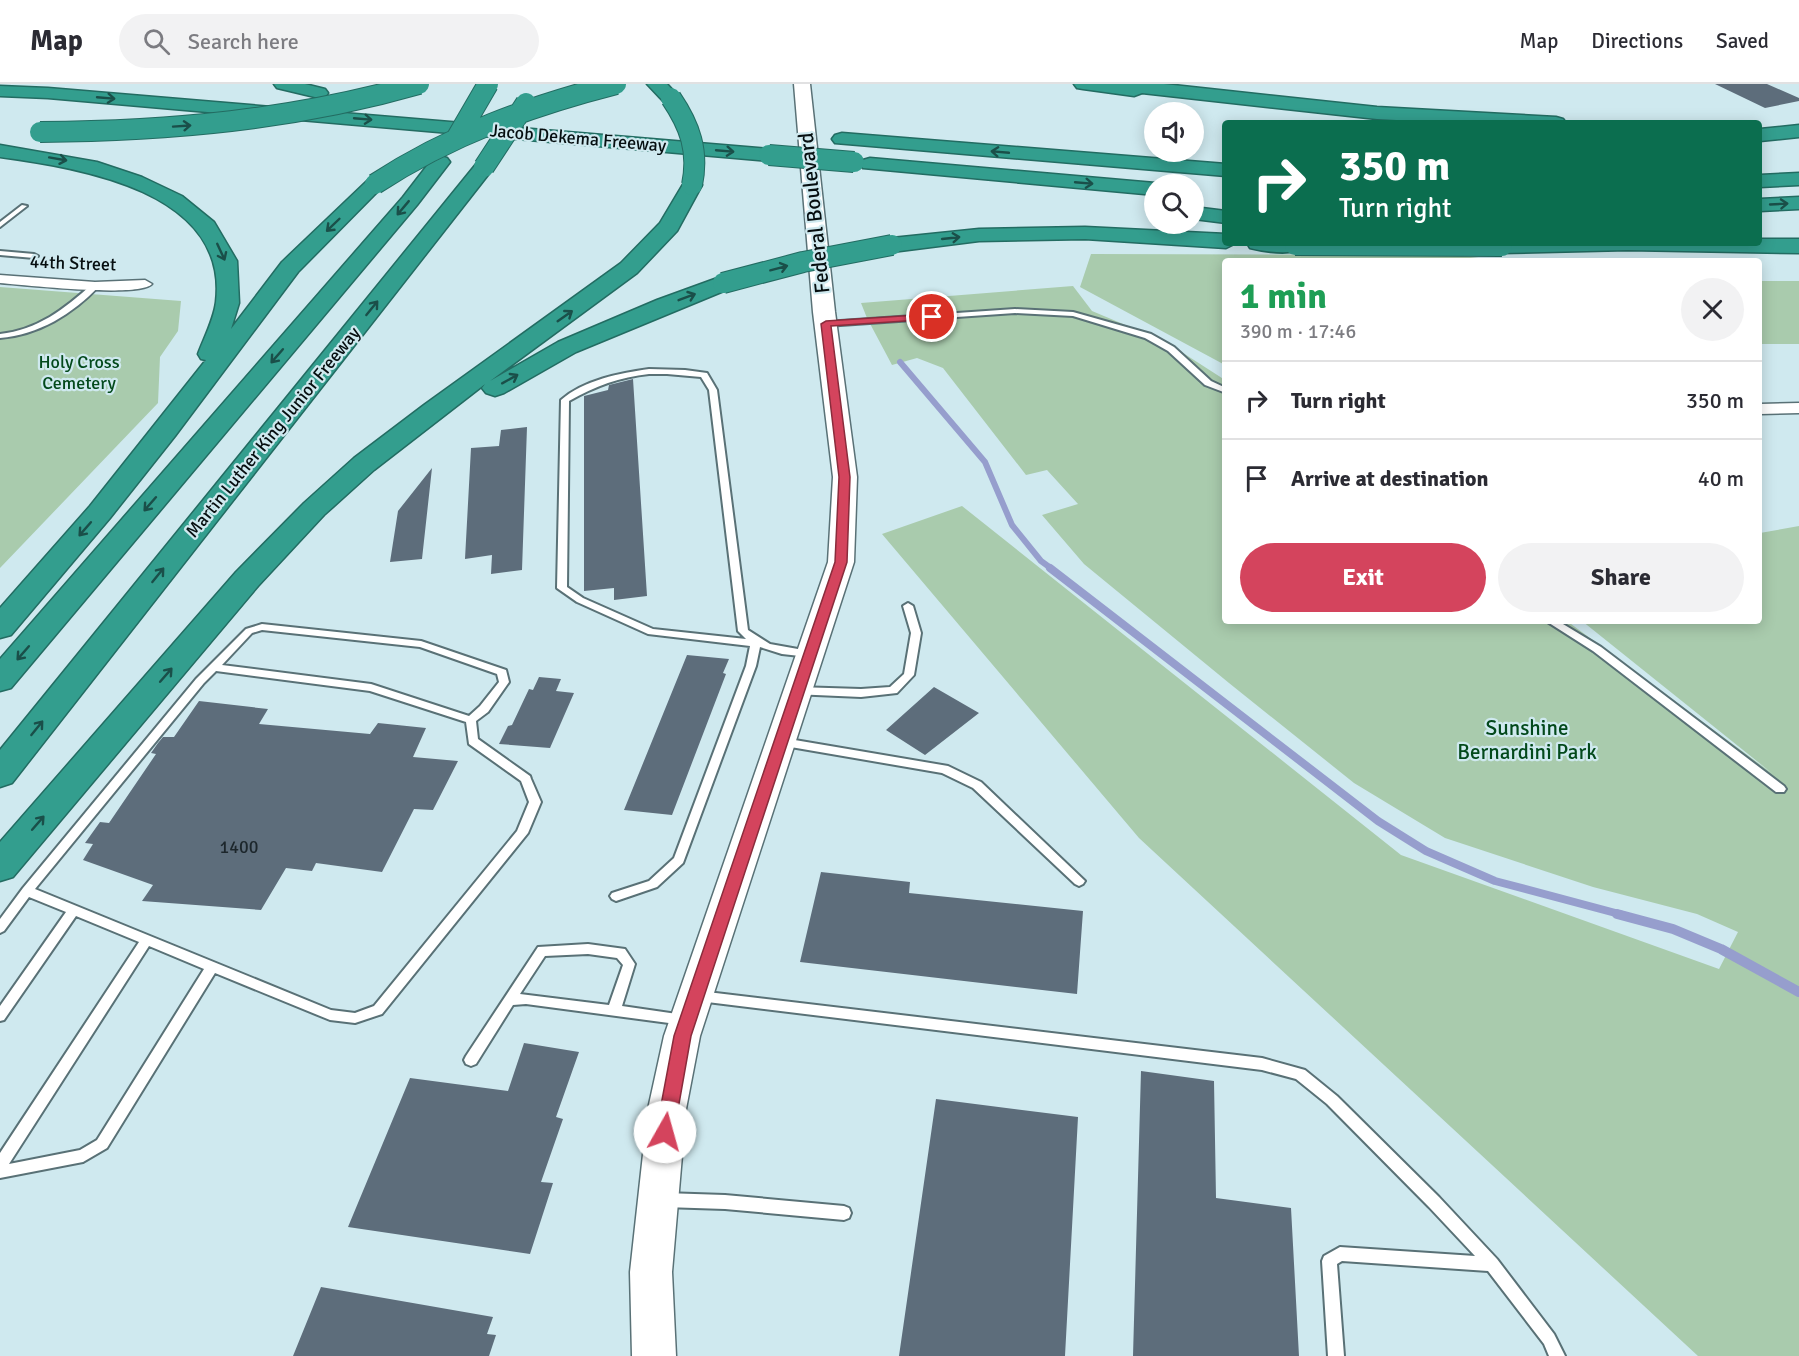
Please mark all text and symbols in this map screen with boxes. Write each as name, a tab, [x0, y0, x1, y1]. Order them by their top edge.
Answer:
search box	[119, 14, 539, 68]
text: Map	[30, 24, 83, 58]
icon: search	[140, 25, 173, 58]
text: Search here	[188, 28, 299, 55]
text: Map	[1520, 28, 1558, 54]
text: Directions	[1591, 28, 1683, 54]
text: Saved	[1716, 28, 1769, 54]
one-way arrow	[95, 92, 115, 103]
map controls	[1144, 102, 1204, 234]
button: sound	[1144, 102, 1204, 162]
one-way arrow	[353, 114, 372, 125]
street label: Jacob Dekema Freeway	[489, 119, 668, 157]
one-way arrow	[172, 120, 192, 131]
street label: Federal Boulevard	[793, 131, 835, 295]
text: 350 m	[1339, 141, 1450, 192]
icon: right	[1240, 144, 1318, 222]
one-way arrow	[714, 146, 734, 157]
one-way arrow	[990, 146, 1010, 157]
one-way arrow	[48, 154, 67, 165]
button: search	[1144, 174, 1204, 234]
one-way arrow	[1073, 177, 1093, 188]
text: Turn right	[1339, 192, 1452, 225]
one-way arrow	[1769, 198, 1789, 209]
one-way arrow	[397, 200, 410, 216]
one-way arrow	[326, 217, 341, 232]
one-way arrow	[940, 232, 960, 243]
one-way arrow	[215, 242, 227, 260]
street label: 44th Street	[29, 250, 117, 276]
one-way arrow	[769, 262, 788, 274]
text: 1 min	[1240, 274, 1327, 319]
button: close	[1681, 278, 1744, 341]
one-way arrow	[677, 290, 696, 301]
pin	[906, 291, 957, 342]
one-way arrow	[365, 300, 378, 316]
icon: arrive	[915, 300, 948, 333]
one-way arrow	[556, 310, 572, 322]
text: 390 m · 17:46	[1240, 319, 1356, 344]
street label: Martin Luther King Junior Freeway	[181, 322, 365, 542]
one-way arrow	[270, 348, 284, 363]
park label: Holy Cross Cemetery	[38, 351, 120, 394]
one-way arrow	[501, 373, 519, 384]
icon: right	[1240, 384, 1273, 417]
text: Turn right	[1291, 387, 1386, 414]
text: 350 m	[1686, 387, 1744, 414]
icon: arrive	[1240, 462, 1273, 495]
text: Arrive at destination	[1291, 465, 1488, 492]
text: 40 m	[1698, 465, 1744, 492]
one-way arrow	[143, 496, 157, 511]
one-way arrow	[78, 521, 92, 536]
button: Exit	[1240, 543, 1486, 612]
button: Share	[1498, 543, 1744, 612]
one-way arrow	[152, 568, 165, 584]
one-way arrow	[17, 645, 30, 661]
one-way arrow	[159, 668, 173, 683]
park label: Sunshine Bernardini Park	[1457, 715, 1597, 765]
one-way arrow	[30, 720, 43, 736]
one-way arrow	[31, 816, 45, 831]
house number: 1400	[220, 836, 258, 858]
position arrow	[633, 1100, 697, 1164]

